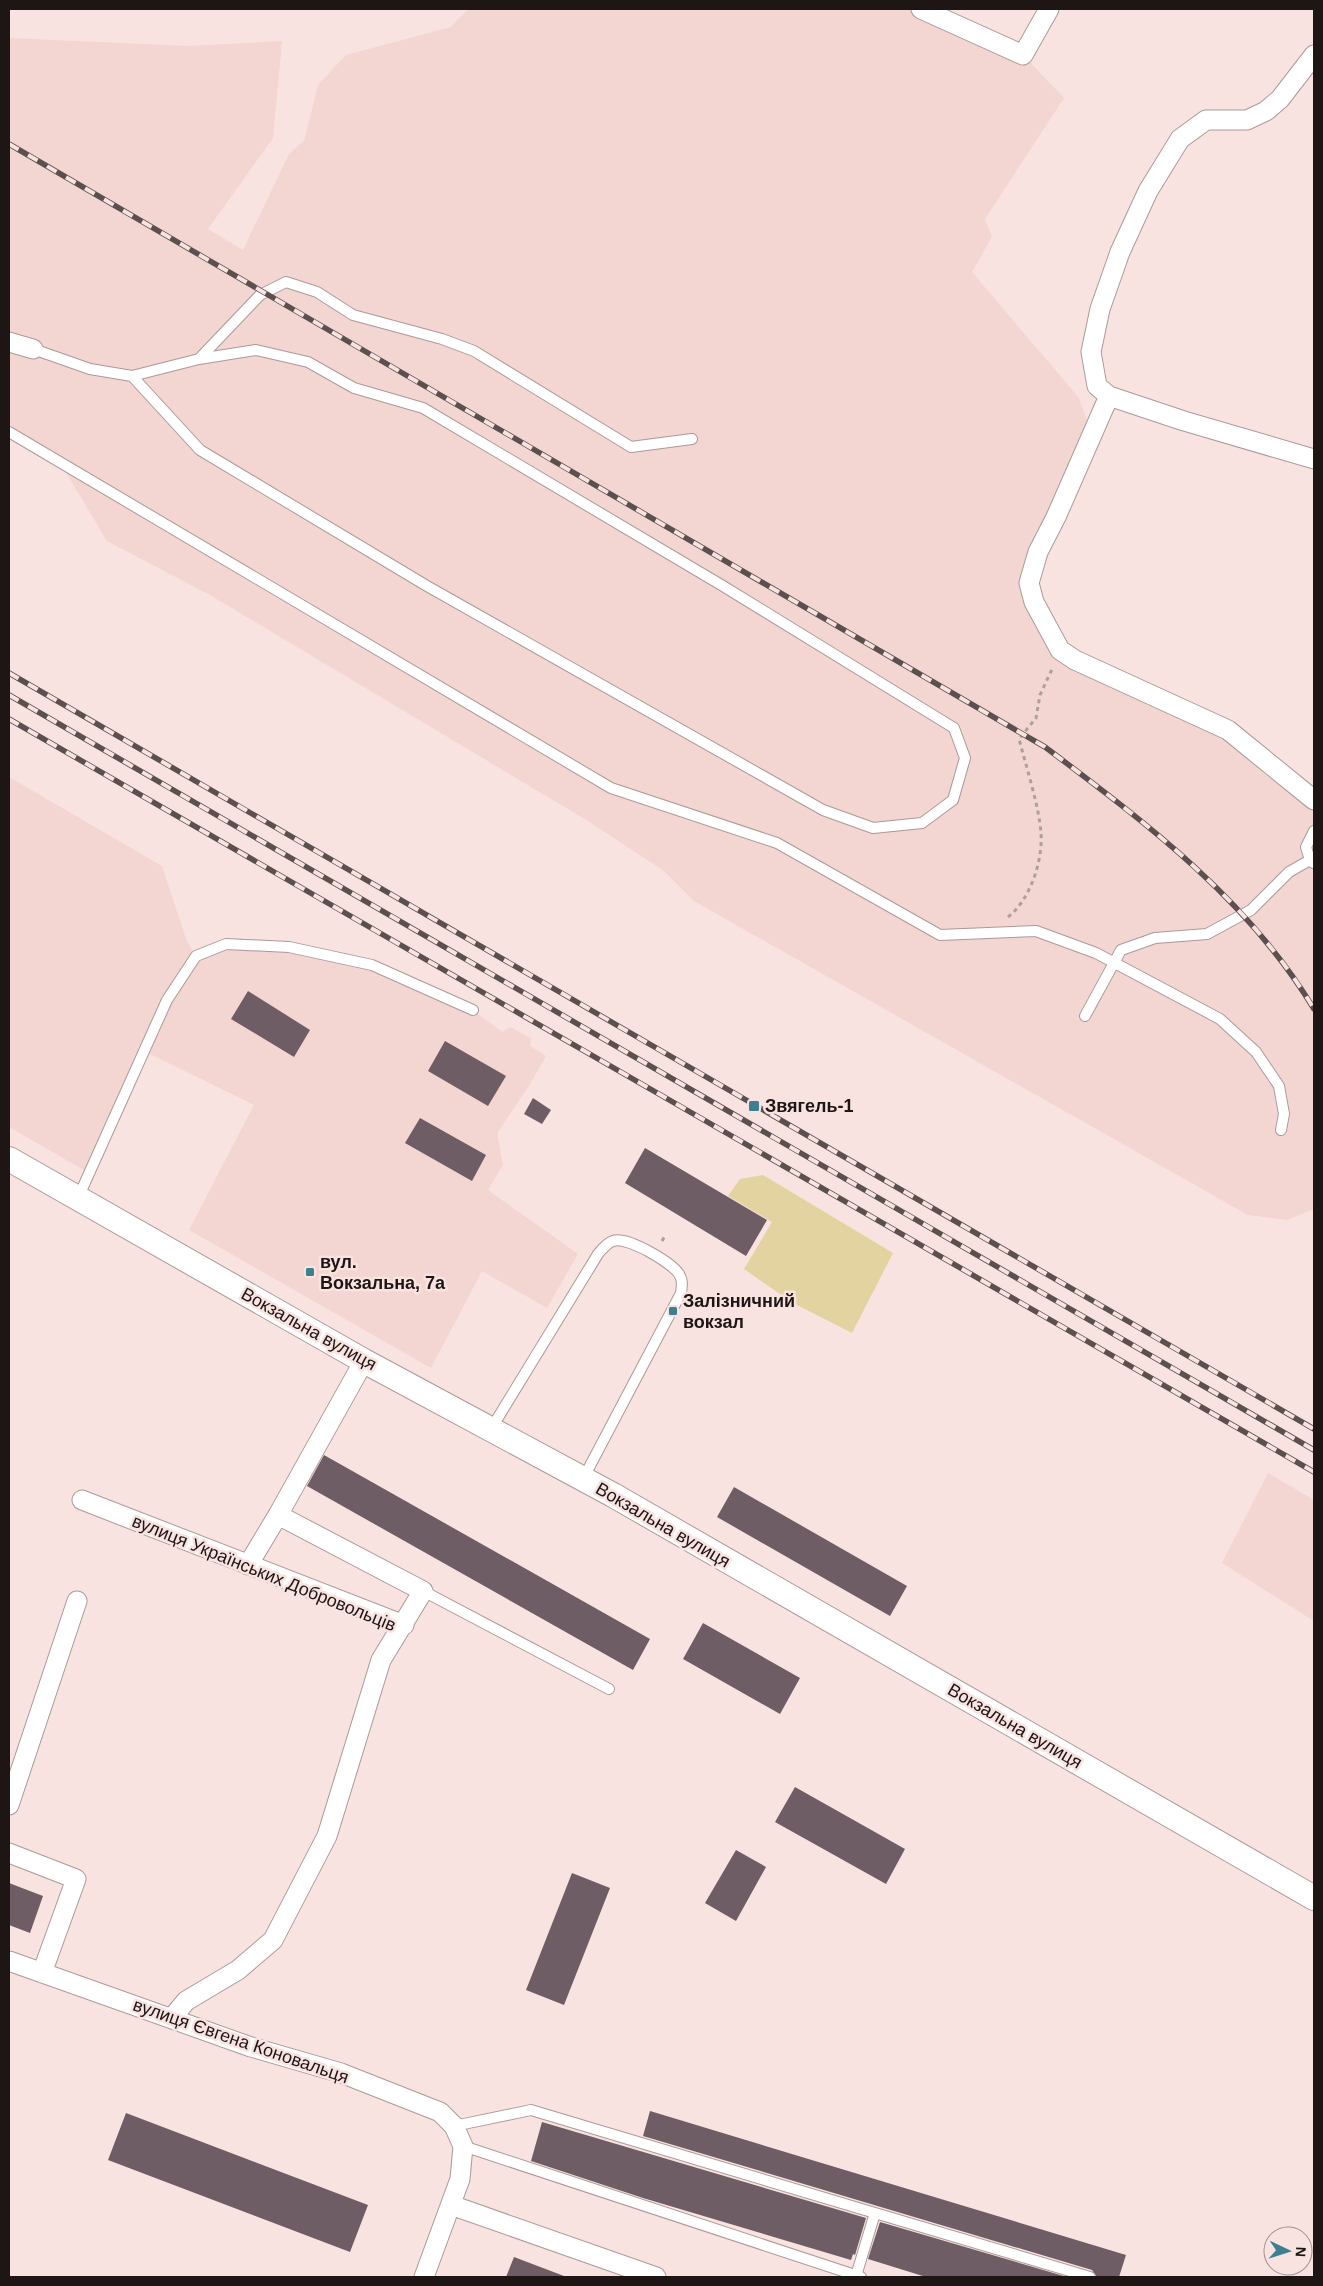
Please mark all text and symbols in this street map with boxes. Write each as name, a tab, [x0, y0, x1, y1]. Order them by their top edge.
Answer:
place label: Звягель-1	[765, 1096, 854, 1116]
marker: Звягель-1	[747, 1099, 761, 1113]
place label: вул. Вокзальна, 7а	[320, 1252, 446, 1293]
marker: вул. Вокзальна, 7а	[304, 1266, 316, 1278]
street label: Вокзальна вулиця	[238, 1284, 380, 1374]
place label: Залізничний вокзал	[683, 1291, 795, 1332]
marker: Залізничний вокзал	[667, 1305, 679, 1317]
street label: Вокзальна вулиця	[592, 1478, 734, 1572]
street label: вулиця Українських Добровольців	[129, 1511, 399, 1635]
street label: Вокзальна вулиця	[944, 1679, 1086, 1773]
street label: вулиця Євгена Коновальця	[131, 1995, 351, 2087]
north arrow	[1263, 2226, 1313, 2276]
text: N	[1293, 2246, 1309, 2258]

